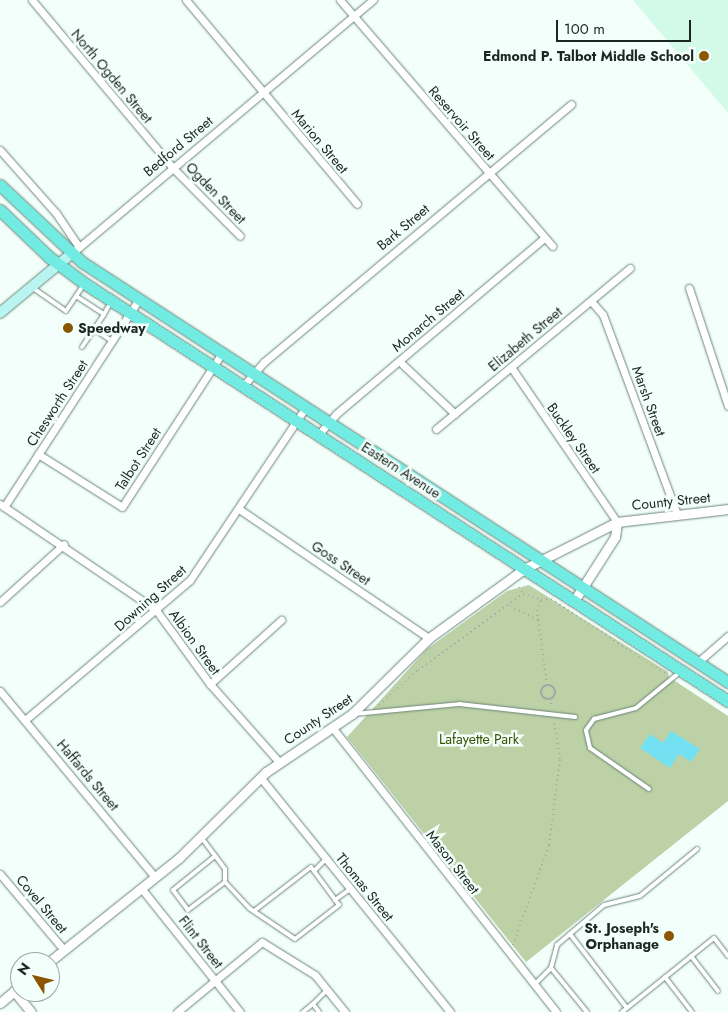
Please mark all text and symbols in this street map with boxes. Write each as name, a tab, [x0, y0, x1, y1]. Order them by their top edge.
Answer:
scale bar	[558, 10, 693, 42]
text: 100 m	[564, 18, 605, 40]
street label: North Ogden Street	[68, 26, 156, 126]
place label: Edmond P. Talbot Middle School	[483, 48, 694, 64]
marker: Edmond P. Talbot Middle School	[698, 50, 710, 62]
street label: Reservoir Street	[425, 82, 499, 164]
street label: Marion Street	[288, 105, 352, 177]
street label: Bedford Street	[140, 112, 216, 180]
street label: Ogden Street	[182, 159, 250, 227]
street label: Bark Street	[373, 200, 433, 254]
street label: Monarch Street	[388, 285, 468, 355]
street label: Elizabeth Street	[485, 303, 565, 375]
place label: Speedway	[78, 320, 145, 336]
marker: Speedway	[62, 322, 74, 334]
street label: Chesworth Street	[23, 357, 91, 449]
street label: Marsh Street	[629, 364, 669, 438]
street label: Buckley Street	[544, 400, 604, 476]
street label: Talbot Street	[111, 424, 165, 494]
street label: Eastern Avenue	[358, 438, 444, 502]
street label: County Street	[631, 489, 711, 513]
street label: Goss Street	[308, 537, 374, 589]
street label: Downing Street	[111, 562, 189, 634]
street label: Albion Street	[166, 606, 224, 678]
street label: County Street	[281, 690, 355, 748]
park label: Lafayette Park	[439, 731, 519, 747]
street label: Haffards Street	[53, 736, 123, 814]
street label: Mason Street	[423, 827, 483, 897]
street label: Thomas Street	[333, 850, 397, 924]
street label: Covel Street	[13, 871, 71, 937]
street label: Flint Street	[175, 912, 227, 972]
place label: St. Joseph's Orphanage	[584, 920, 659, 952]
marker: St. Joseph's Orphanage	[663, 930, 675, 942]
north arrow	[10, 952, 60, 1002]
text: N	[12, 958, 35, 979]

